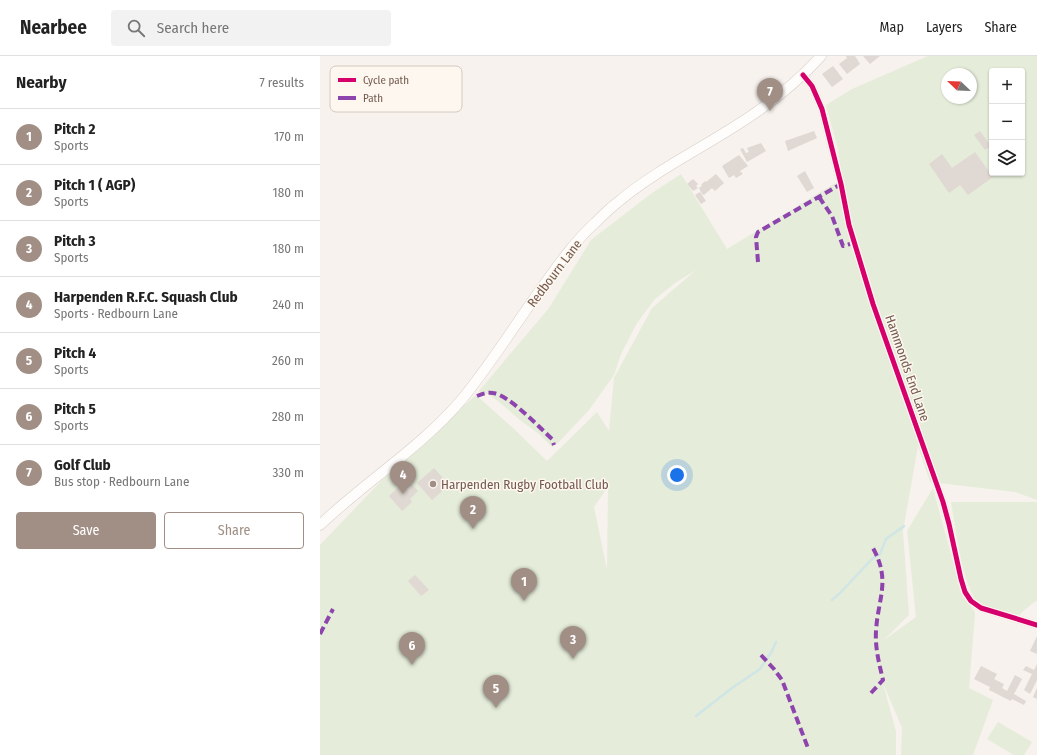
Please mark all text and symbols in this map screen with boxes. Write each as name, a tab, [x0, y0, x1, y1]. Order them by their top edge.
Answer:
search box	[111, 10, 391, 46]
text: Nearbee	[20, 16, 87, 39]
icon: search	[125, 17, 147, 39]
text: Search here	[157, 19, 229, 37]
text: Map	[880, 19, 904, 36]
text: Layers	[926, 19, 962, 36]
text: Share	[984, 19, 1017, 36]
legend	[330, 66, 462, 112]
north arrow	[941, 68, 977, 104]
map controls	[989, 68, 1025, 176]
button: +	[989, 68, 1025, 104]
text: Nearby	[16, 72, 67, 93]
text: Cycle path	[363, 74, 409, 87]
text: 7 results	[260, 75, 304, 90]
pin: 7	[757, 78, 783, 111]
text: Path	[363, 92, 383, 105]
button: −	[989, 104, 1025, 140]
text: Pitch 2	[54, 120, 96, 138]
text: 1	[26, 129, 32, 144]
text: 170 m	[274, 129, 304, 144]
text: Sports	[54, 138, 89, 153]
button: layers	[989, 140, 1025, 176]
text: Pitch 1 ( AGP)	[54, 176, 135, 194]
text: 2	[26, 185, 32, 200]
text: 180 m	[273, 185, 304, 200]
text: Sports	[54, 194, 89, 209]
text: Pitch 3	[54, 232, 96, 250]
street label: Redbourn Lane	[524, 237, 585, 310]
text: 3	[26, 241, 32, 256]
text: 180 m	[273, 241, 304, 256]
text: Sports	[54, 250, 89, 265]
text: Harpenden R.F.C. Squash Club	[54, 288, 238, 306]
text: 4	[26, 297, 32, 312]
text: 240 m	[272, 297, 304, 312]
text: Sports · Redbourn Lane	[54, 306, 178, 321]
street label: Hammonds End Lane	[882, 313, 933, 423]
text: Pitch 4	[54, 344, 96, 362]
text: 5	[26, 353, 32, 368]
text: 260 m	[272, 353, 304, 368]
text: Sports	[54, 362, 89, 377]
text: Pitch 5	[54, 400, 96, 418]
text: 6	[26, 409, 32, 424]
text: 280 m	[272, 409, 304, 424]
text: Sports	[54, 418, 89, 433]
text: Golf Club	[54, 456, 111, 474]
pin: 4	[390, 461, 416, 494]
text: 7	[26, 465, 32, 480]
text: 330 m	[272, 465, 304, 480]
your location	[667, 465, 687, 485]
text: Bus stop · Redbourn Lane	[54, 474, 189, 489]
place label: Harpenden Rugby Football Club	[441, 477, 609, 492]
marker: Harpenden Rugby Football Club	[428, 479, 438, 489]
pin: 2	[460, 496, 486, 529]
button: Save	[16, 512, 156, 549]
button: Share	[164, 512, 304, 549]
pin: 1	[511, 568, 537, 601]
pin: 3	[560, 626, 586, 659]
pin: 6	[399, 632, 425, 665]
pin: 5	[483, 675, 509, 708]

